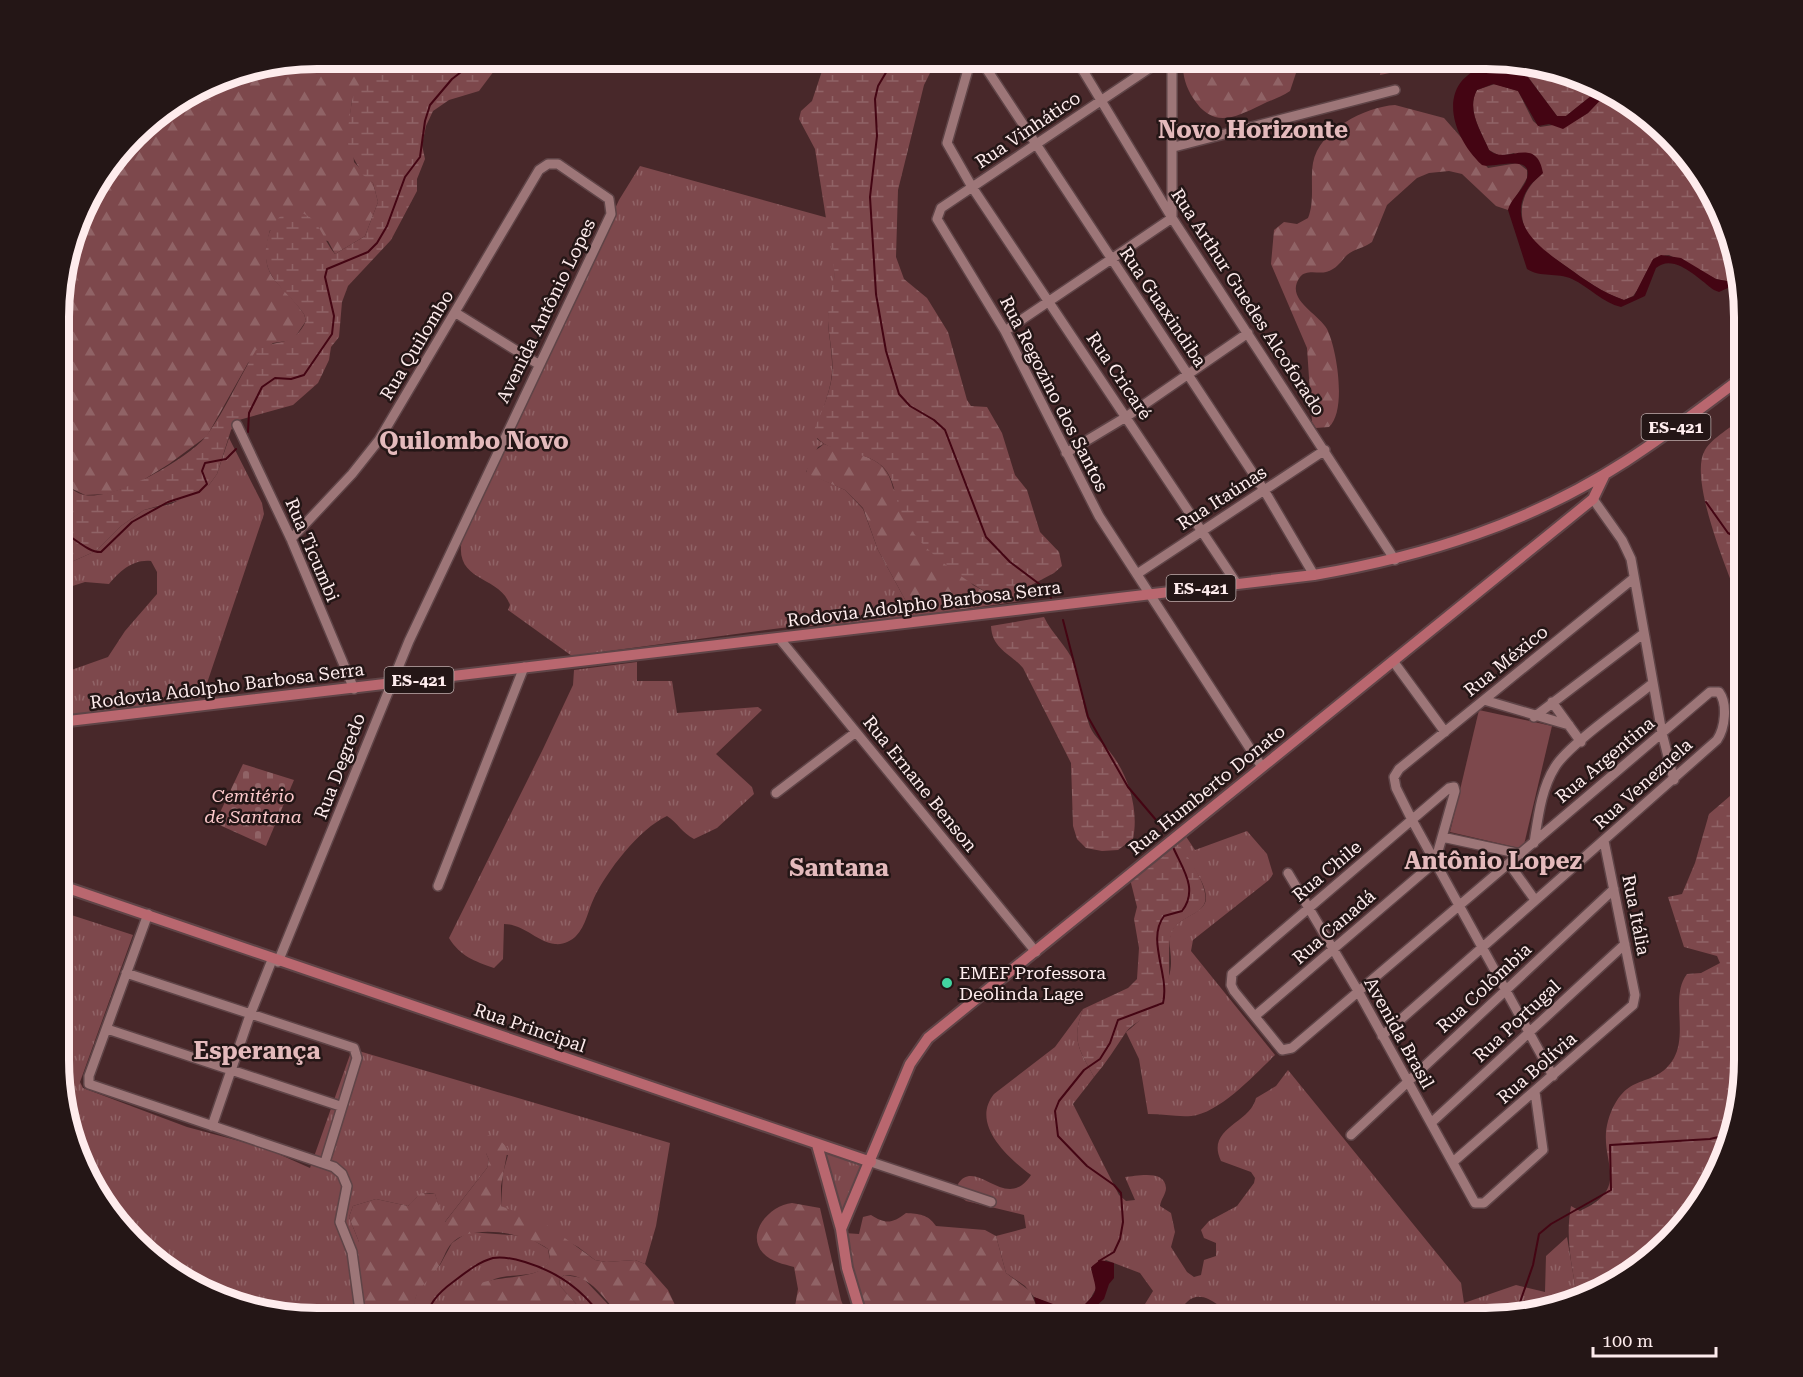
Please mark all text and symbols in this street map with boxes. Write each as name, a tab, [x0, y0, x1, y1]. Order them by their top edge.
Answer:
street label: Rua Vinhático	[971, 87, 1084, 172]
district label: Novo Horizonte	[1158, 116, 1348, 144]
street label: Rua Arthur Guedes Alcoforado	[1167, 184, 1330, 419]
street label: Avenida Antônio Lopes	[492, 215, 599, 406]
street label: Rua Guaxindiba	[1116, 243, 1211, 371]
street label: Rua Quilombo	[376, 286, 458, 403]
street label: Rua Regozino dos Santos	[996, 293, 1113, 495]
street label: Rua Cricaré	[1083, 328, 1156, 423]
road number: ES-421	[1642, 414, 1710, 440]
district label: Quilombo Novo	[379, 427, 569, 455]
street label: Rua Itaúnas	[1173, 461, 1270, 534]
street label: Rua Ticumbi	[281, 495, 344, 605]
road number: ES-421	[1166, 575, 1236, 601]
street label: Rodovia Adolpho Barbosa Serra	[786, 576, 1062, 631]
street label: Rua México	[1460, 620, 1552, 701]
street label: Rodovia Adolpho Barbosa Serra	[89, 658, 365, 713]
road number: ES-421	[384, 667, 454, 693]
street label: Rua Degredo	[310, 710, 369, 822]
street label: Rua Ernane Benson	[859, 711, 982, 856]
street label: Rua Argentina	[1551, 712, 1659, 807]
street label: Rua Humberto Donato	[1124, 720, 1289, 859]
street label: Rua Venezuela	[1589, 734, 1696, 833]
park label: Cemitério de Santana	[204, 785, 302, 827]
street label: Rua Chile	[1288, 836, 1365, 905]
district label: Antônio Lopez	[1404, 847, 1582, 875]
district label: Santana	[789, 854, 889, 882]
street label: Rua Itália	[1618, 873, 1655, 957]
street label: Rua Canadá	[1288, 885, 1380, 968]
street label: Rua Colômbia	[1432, 938, 1535, 1037]
place label: EMEF Professora Deolinda Lage	[959, 962, 1106, 1004]
street label: Avenida Brasil	[1360, 973, 1439, 1092]
street label: Rua Portugal	[1469, 975, 1565, 1066]
marker: EMEF Professora Deolinda Lage	[940, 976, 954, 990]
street label: Rua Principal	[472, 999, 589, 1057]
street label: Rua Bolívia	[1493, 1027, 1581, 1108]
district label: Esperança	[193, 1037, 321, 1065]
scale bar	[1593, 1320, 1716, 1358]
text: 100 m	[1602, 1330, 1653, 1351]

